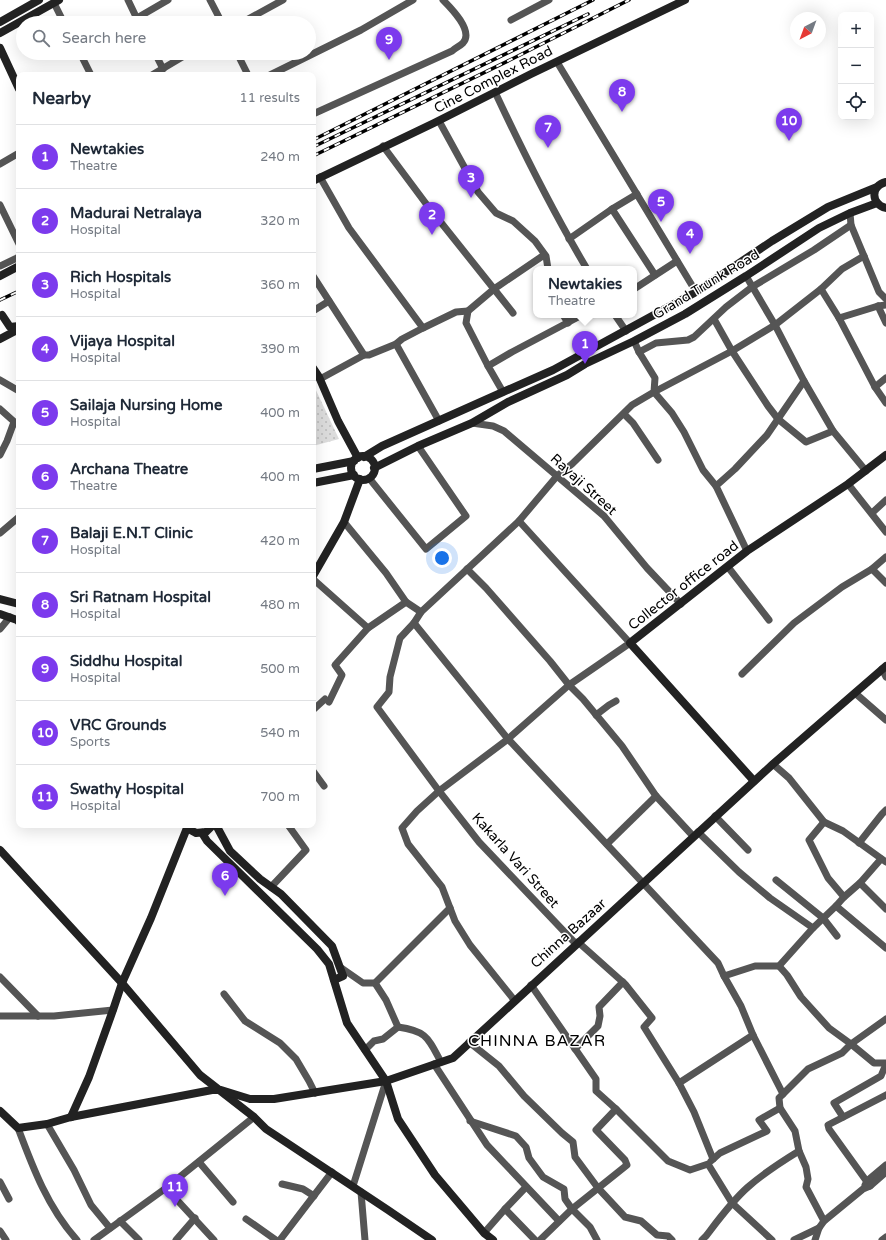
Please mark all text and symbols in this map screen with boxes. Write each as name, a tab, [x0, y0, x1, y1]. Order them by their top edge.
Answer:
north arrow	[790, 12, 826, 48]
map controls	[838, 12, 874, 120]
button: +	[838, 12, 874, 48]
search box	[16, 16, 316, 60]
icon: search	[30, 27, 52, 49]
pin: 9	[376, 27, 402, 60]
text: Search here	[62, 29, 146, 47]
street label: Cine Complex Road	[431, 42, 555, 117]
button: −	[838, 48, 874, 84]
pin: 8	[609, 79, 635, 112]
button: locate	[838, 84, 874, 120]
text: Nearby	[32, 88, 91, 109]
text: 11 results	[240, 90, 300, 106]
pin: 10	[776, 108, 802, 141]
pin: 7	[535, 115, 561, 148]
text: Newtakies	[70, 140, 144, 158]
text: 1	[41, 149, 49, 165]
text: 240 m	[260, 149, 300, 165]
text: Theatre	[70, 158, 117, 174]
pin: 3	[458, 165, 484, 198]
pin: 5	[648, 189, 674, 222]
pin: 2	[419, 202, 445, 235]
text: Madurai Netralaya	[70, 204, 202, 222]
text: 2	[41, 213, 49, 229]
text: 320 m	[260, 213, 300, 229]
pin: 4	[677, 221, 703, 254]
text: Hospital	[70, 222, 121, 238]
street label: Grand Trunk Road	[650, 246, 763, 323]
popup	[533, 266, 637, 318]
text: Rich Hospitals	[70, 268, 171, 286]
text: Newtakies	[548, 275, 622, 293]
text: 3	[41, 277, 49, 293]
text: 360 m	[260, 277, 300, 293]
text: Hospital	[70, 286, 121, 302]
text: Theatre	[548, 293, 595, 309]
pin: 1	[572, 331, 598, 364]
text: Vijaya Hospital	[70, 332, 175, 350]
text: 4	[41, 341, 49, 357]
text: 390 m	[260, 341, 300, 357]
text: Hospital	[70, 350, 121, 366]
text: Sailaja Nursing Home	[70, 396, 222, 414]
text: 5	[41, 405, 49, 421]
text: 400 m	[260, 405, 300, 421]
text: Hospital	[70, 414, 121, 430]
street label: Rayaji Street	[547, 450, 621, 519]
text: Archana Theatre	[70, 460, 188, 478]
text: 6	[41, 469, 49, 485]
text: 400 m	[260, 469, 300, 485]
text: Theatre	[70, 478, 117, 494]
text: Balaji E.N.T Clinic	[70, 524, 193, 542]
text: 7	[41, 533, 49, 549]
text: 420 m	[260, 533, 300, 549]
street label: Collector office road	[625, 537, 742, 634]
text: Hospital	[70, 542, 121, 558]
your location	[432, 548, 452, 568]
text: Sri Ratnam Hospital	[70, 588, 211, 606]
text: 8	[41, 597, 49, 613]
text: 480 m	[260, 597, 300, 613]
text: Hospital	[70, 606, 121, 622]
text: Siddhu Hospital	[70, 652, 182, 670]
text: 9	[41, 661, 49, 677]
text: 500 m	[260, 661, 300, 677]
text: Hospital	[70, 670, 121, 686]
text: VRC Grounds	[70, 716, 166, 734]
text: 10	[37, 725, 53, 741]
text: 540 m	[260, 725, 300, 741]
text: Sports	[70, 734, 110, 750]
text: Swathy Hospital	[70, 780, 184, 798]
text: 11	[37, 789, 53, 805]
text: 700 m	[260, 789, 300, 805]
text: Hospital	[70, 798, 121, 814]
street label: Kakarla Vari Street	[468, 809, 563, 912]
pin: 6	[212, 863, 238, 896]
street label: Chinna Bazaar	[527, 895, 610, 972]
district label: CHINNA BAZAR	[468, 1031, 606, 1051]
pin: 11	[162, 1174, 188, 1207]

